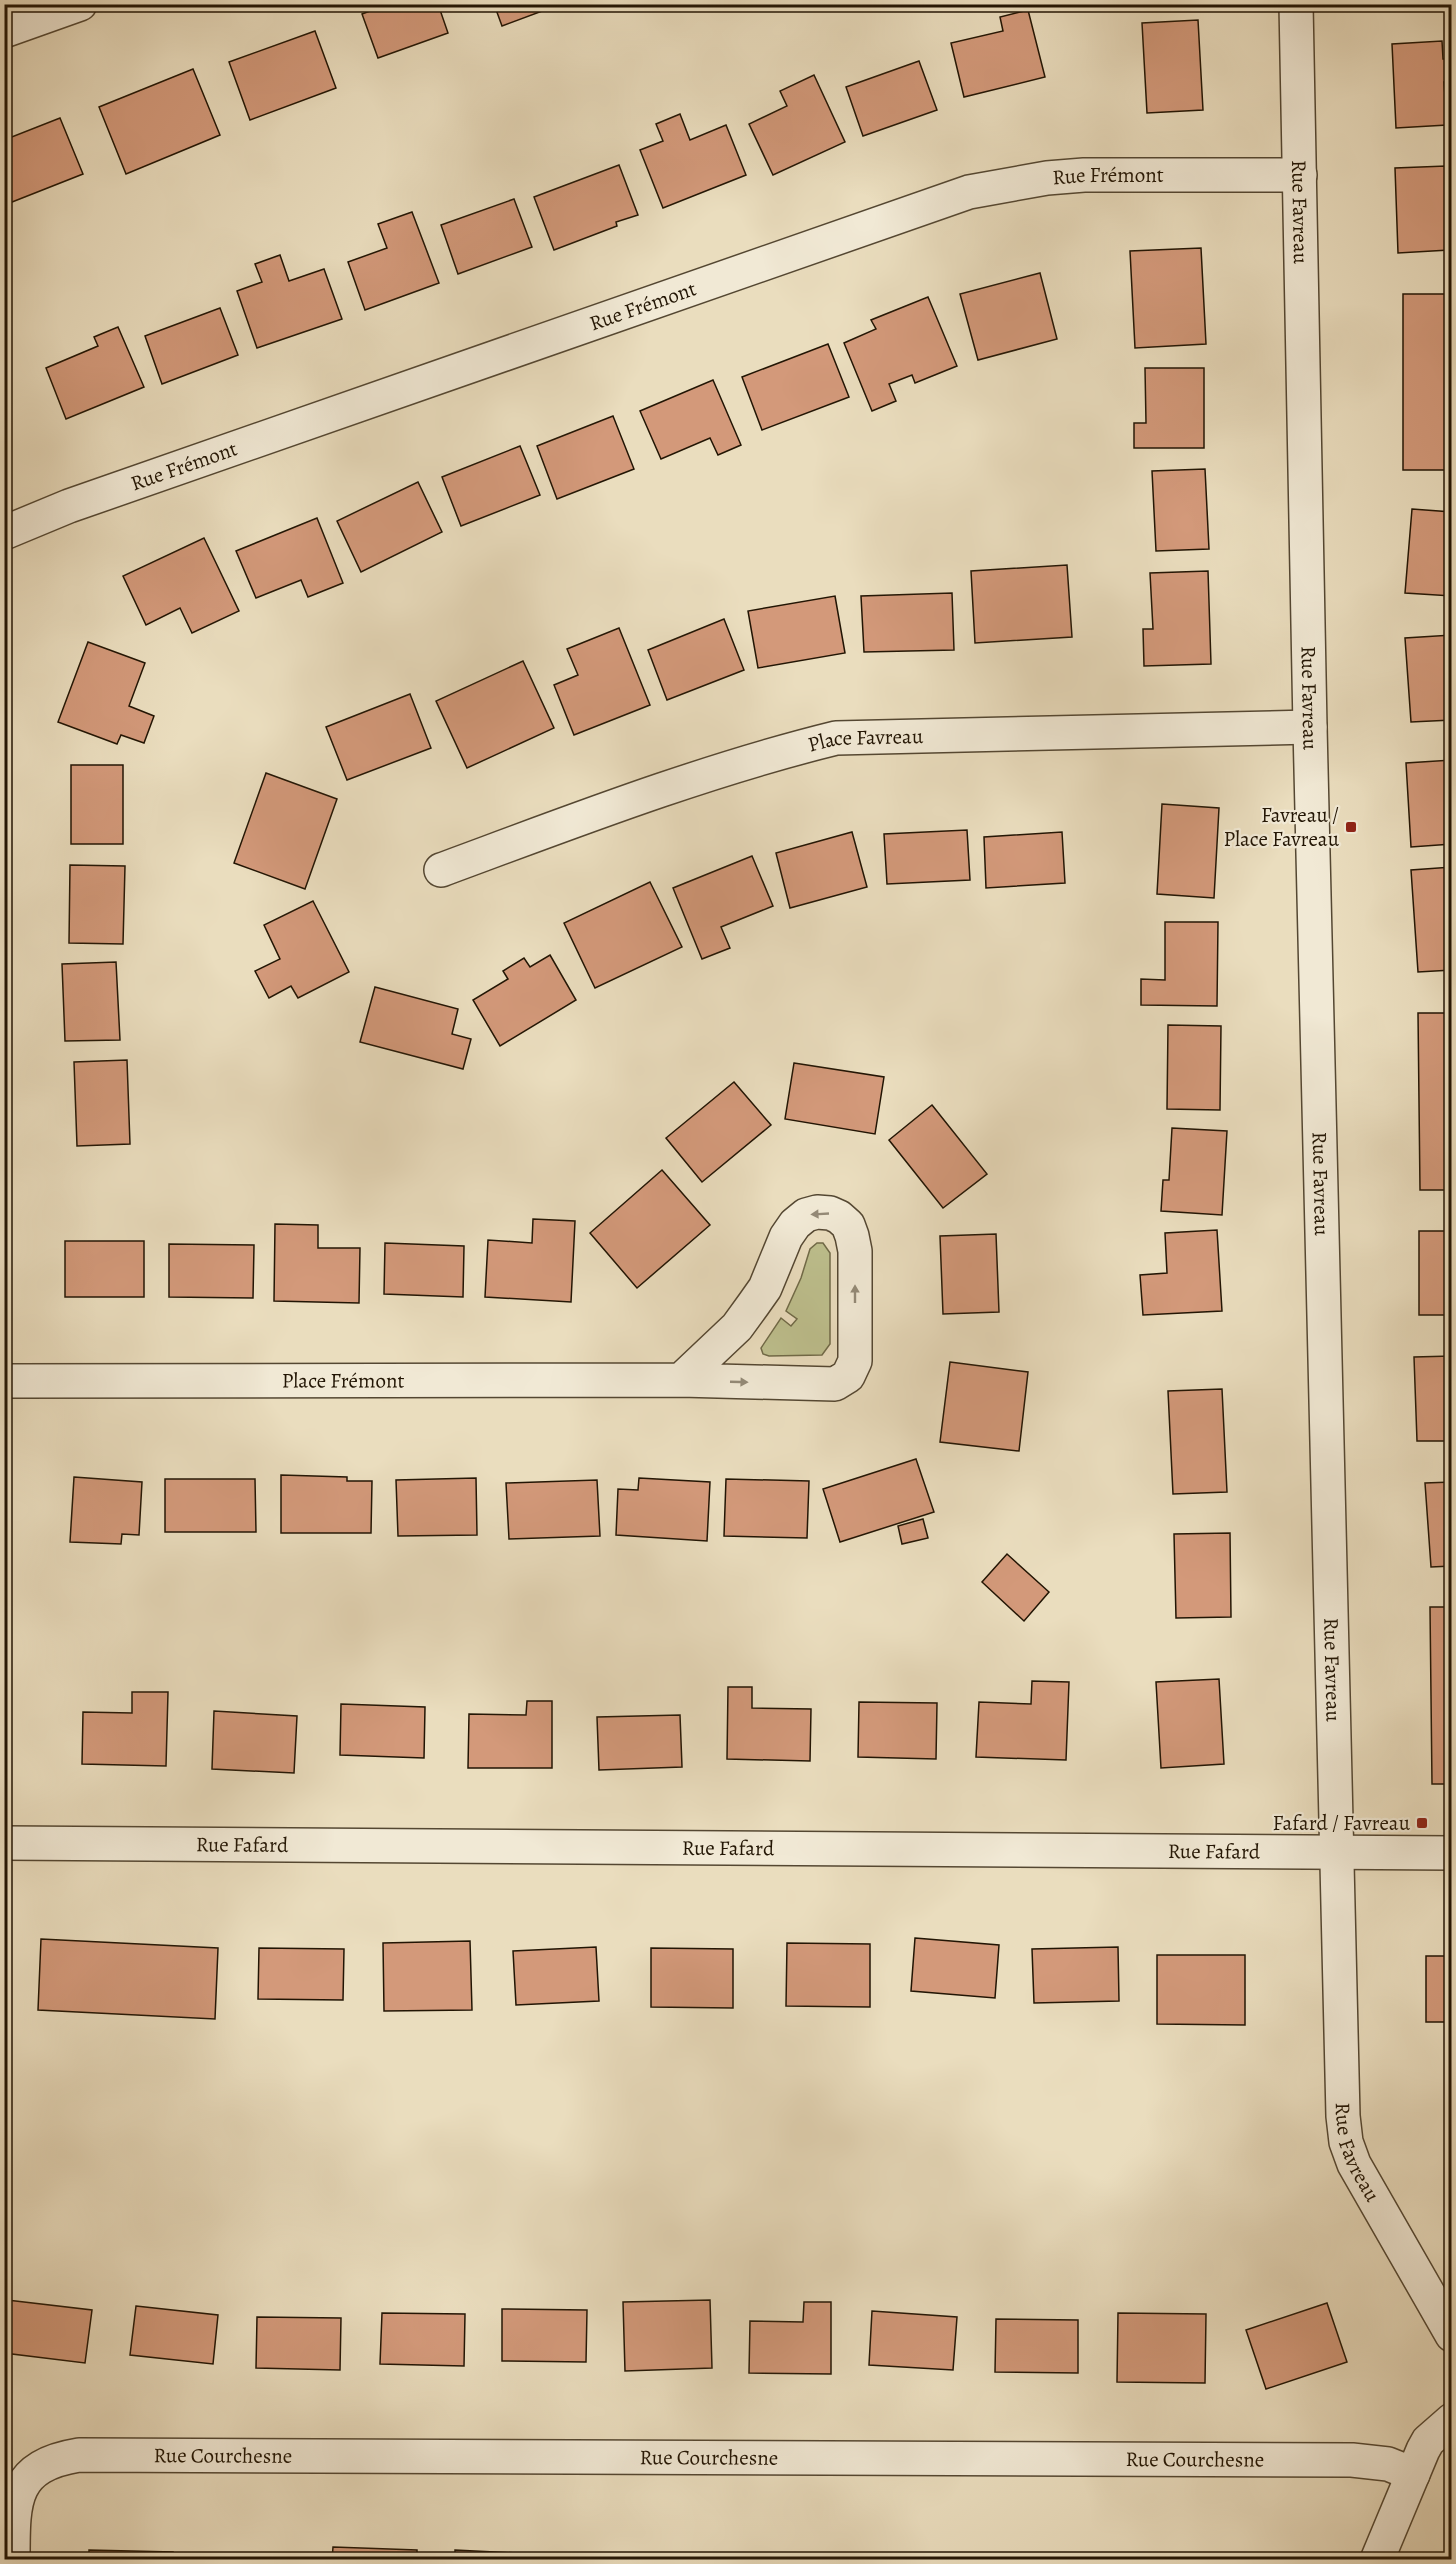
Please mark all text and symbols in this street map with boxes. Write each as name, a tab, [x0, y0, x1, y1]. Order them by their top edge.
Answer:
street label: Rue Favreau	[1285, 160, 1315, 265]
street label: Rue Frémont	[1051, 161, 1164, 192]
street label: Rue Frémont	[586, 274, 700, 337]
street label: Rue Frémont	[127, 434, 241, 497]
street label: Rue Favreau	[1294, 645, 1325, 751]
street label: Place Favreau	[805, 722, 924, 759]
place label: Favreau / Place Favreau	[1223, 801, 1340, 853]
marker: Favreau / Place Favreau	[1344, 820, 1358, 834]
street label: Rue Favreau	[1306, 1131, 1336, 1237]
one-way arrow	[810, 1209, 829, 1218]
one-way arrow	[850, 1285, 860, 1304]
street label: Place Frémont	[282, 1366, 404, 1395]
one-way arrow	[730, 1378, 749, 1387]
street label: Rue Favreau	[1317, 1617, 1348, 1723]
place label: Fafard / Favreau	[1273, 1809, 1411, 1837]
marker: Fafard / Favreau	[1415, 1816, 1429, 1830]
street label: Rue Fafard	[196, 1830, 289, 1859]
street label: Rue Fafard	[682, 1834, 775, 1862]
street label: Rue Fafard	[1168, 1837, 1261, 1866]
street label: Rue Favreau	[1329, 2102, 1387, 2207]
street label: Rue Courchesne	[154, 2441, 292, 2470]
street label: Rue Courchesne	[640, 2443, 778, 2472]
street label: Rue Courchesne	[1126, 2445, 1264, 2474]

